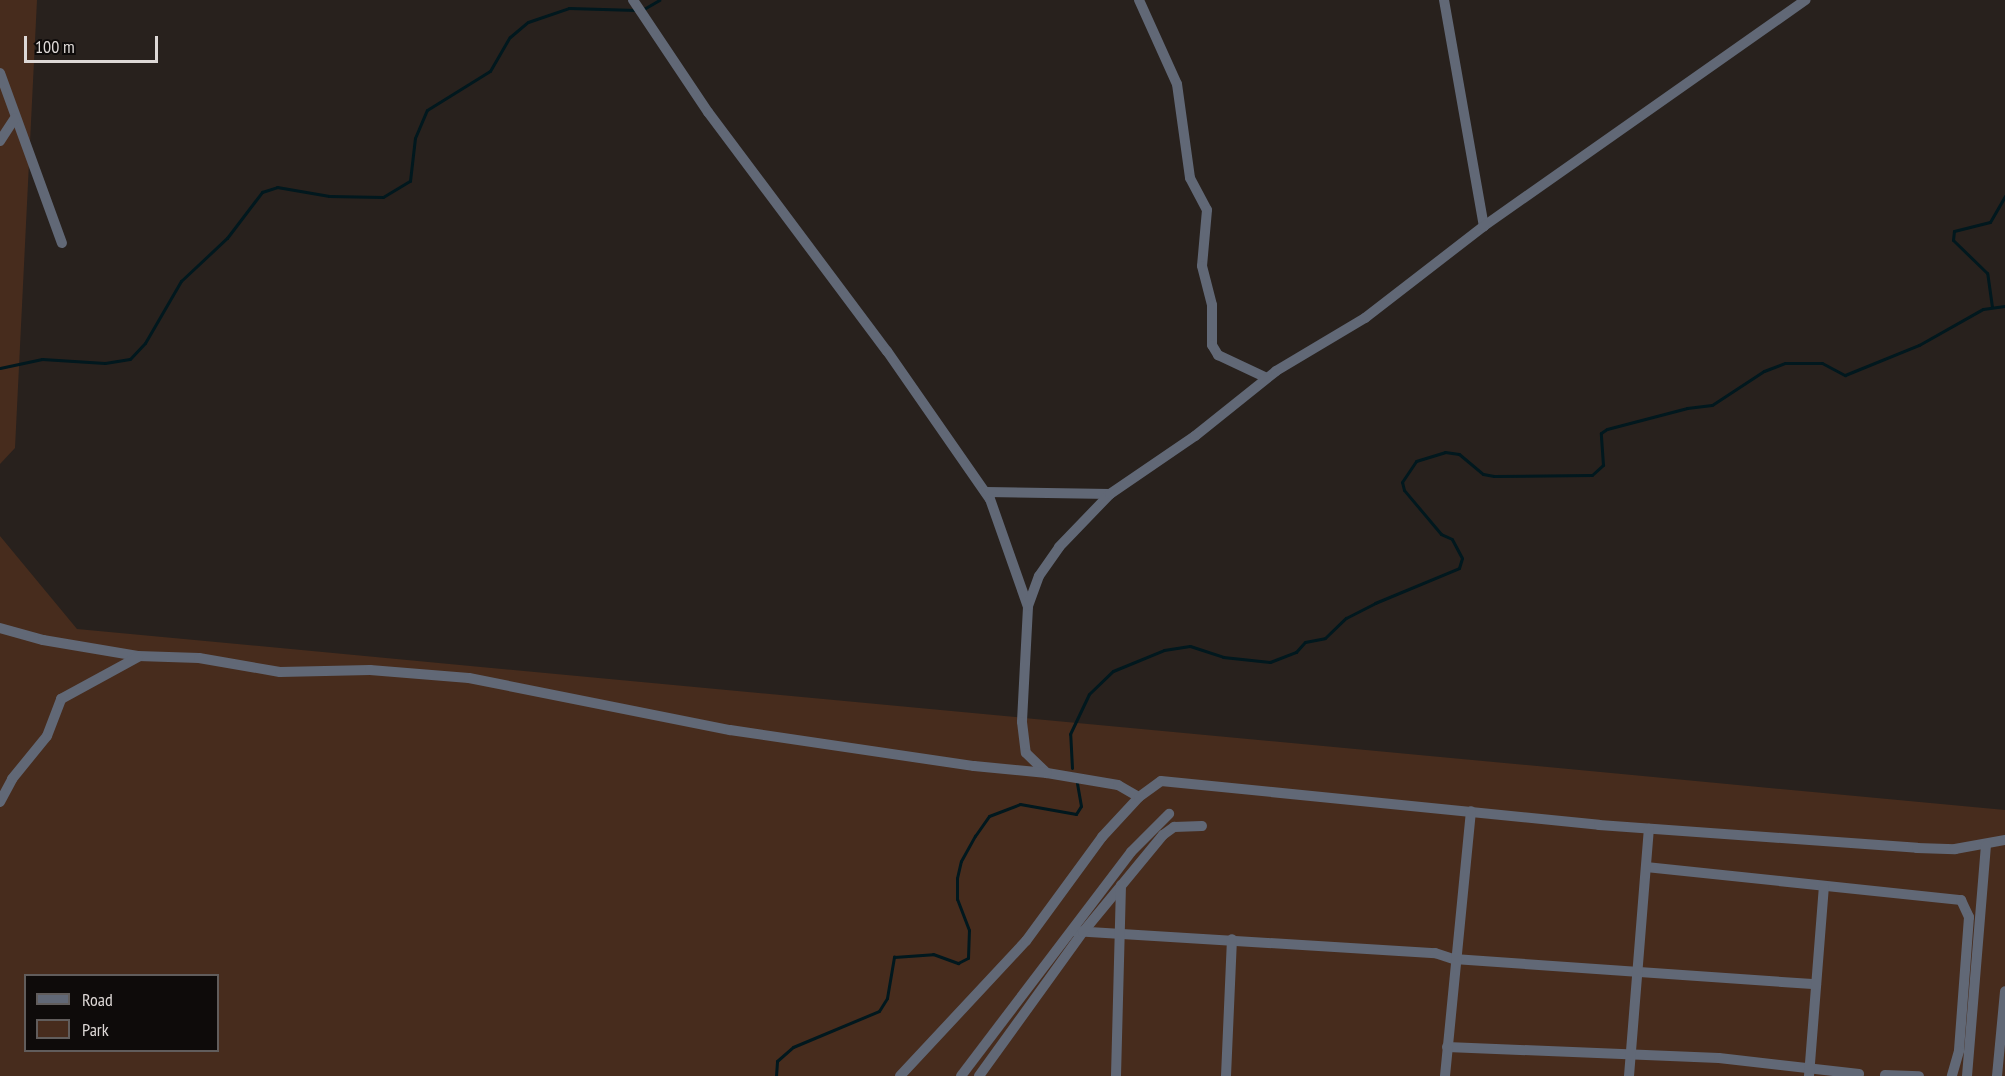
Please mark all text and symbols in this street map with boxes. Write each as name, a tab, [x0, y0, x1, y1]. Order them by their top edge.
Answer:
scale bar	[27, 24, 160, 62]
text: 100 m	[35, 35, 75, 58]
legend	[24, 974, 219, 1052]
text: Road	[82, 988, 113, 1011]
text: Park	[82, 1018, 109, 1041]

